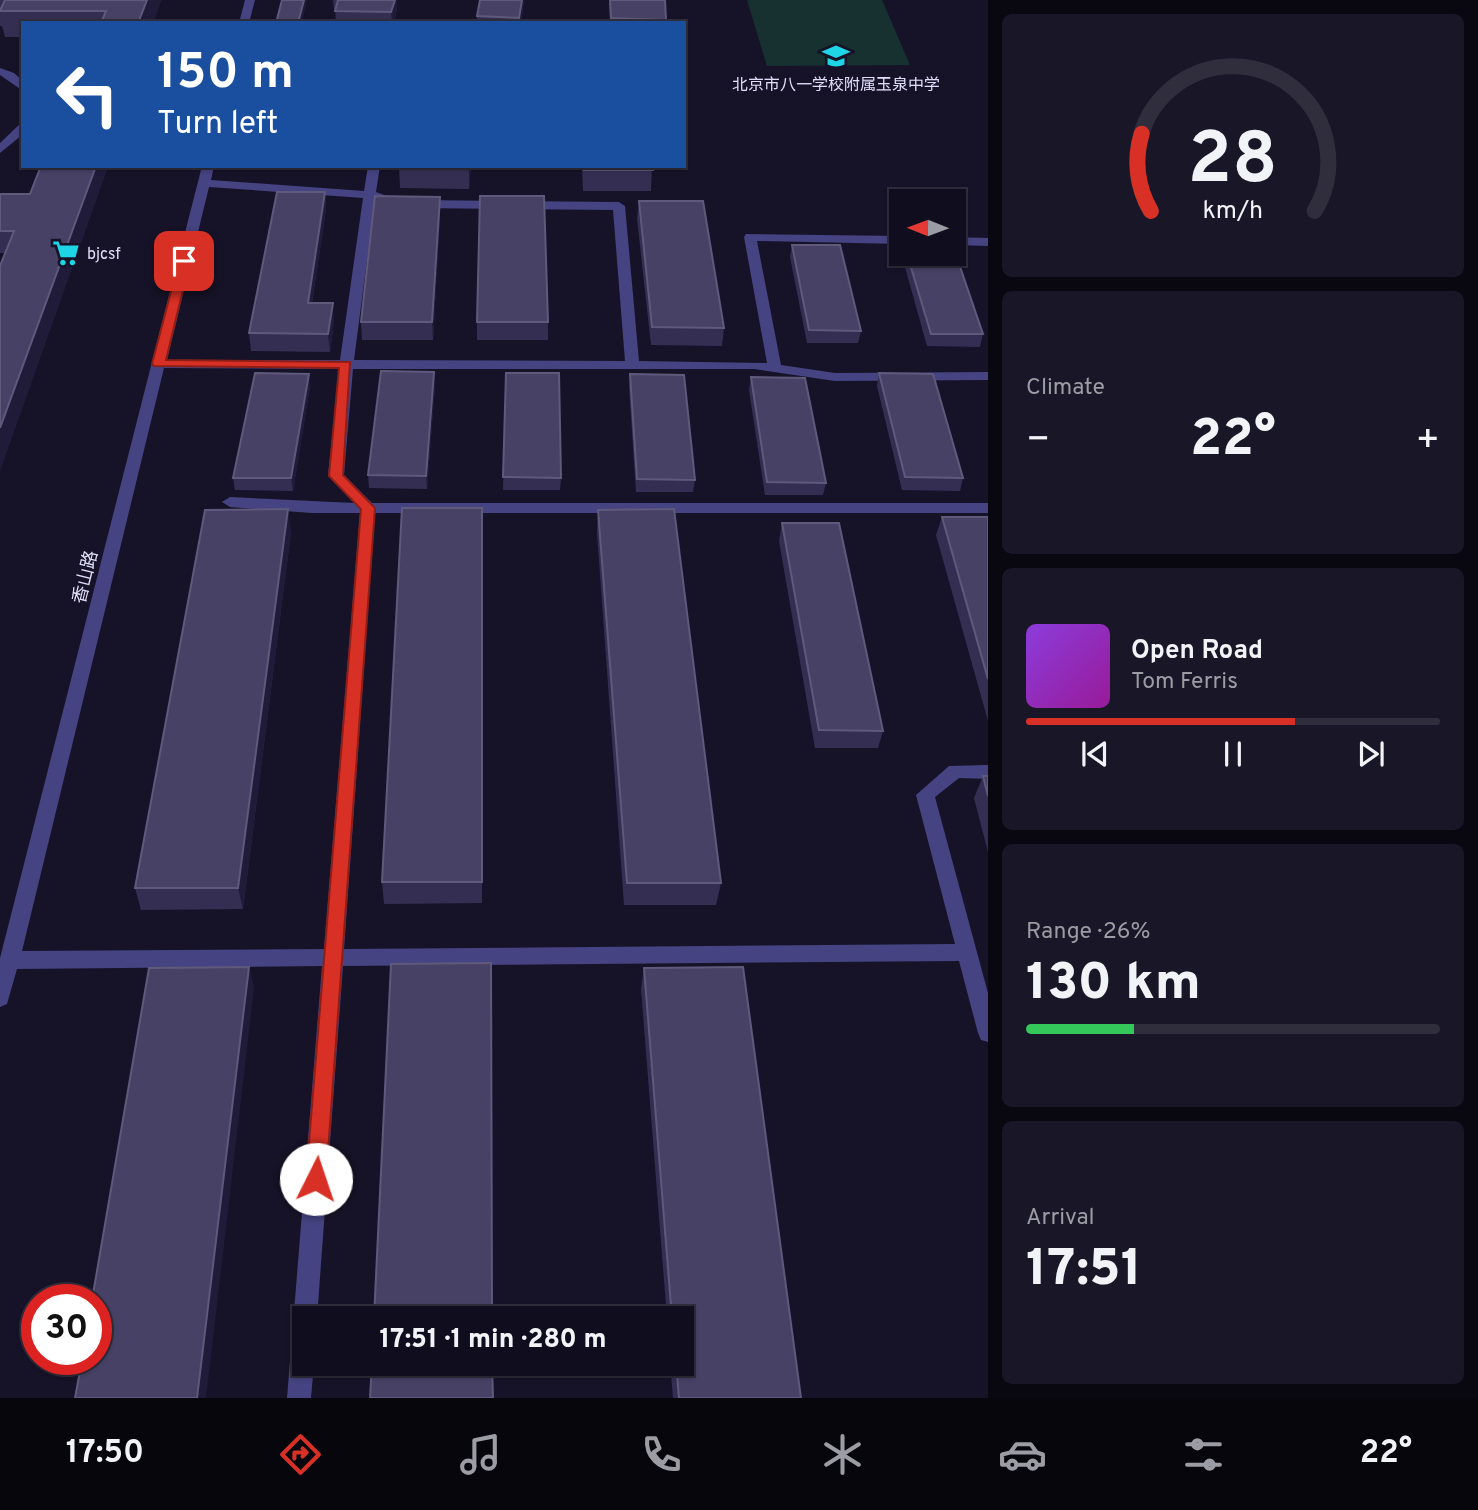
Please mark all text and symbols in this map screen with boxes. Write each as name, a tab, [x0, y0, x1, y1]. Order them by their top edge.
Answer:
school or university icon: 北京市八一学校附属玉泉中学	[821, 41, 851, 71]
text: 150 m	[157, 44, 294, 106]
icon: left	[42, 49, 133, 140]
place label: 北京市八一学校附属玉泉中学	[732, 76, 940, 96]
text: Turn left	[157, 105, 278, 145]
text: 28	[1188, 118, 1278, 210]
north arrow	[889, 189, 966, 266]
map controls	[889, 189, 966, 266]
text: km/h	[1203, 196, 1263, 228]
pin	[154, 231, 214, 291]
supermarket icon: bjcsf	[51, 238, 81, 268]
icon: arrive	[165, 242, 203, 280]
place label: bjcsf	[87, 245, 121, 265]
text: Climate	[1026, 374, 1105, 403]
text: 22°	[1190, 408, 1276, 474]
text: −	[1026, 417, 1051, 466]
text: +	[1415, 417, 1440, 466]
street label: 香山路	[69, 548, 104, 606]
text: Open Road	[1131, 635, 1263, 668]
text: Tom Ferris	[1131, 668, 1238, 697]
icon: previous	[1076, 735, 1114, 773]
icon: pause	[1214, 735, 1252, 773]
icon: next	[1352, 735, 1390, 773]
text: Range · 26%	[1026, 918, 1151, 947]
text: 130 km	[1026, 952, 1201, 1018]
position arrow	[279, 1142, 353, 1216]
text: Arrival	[1026, 1204, 1095, 1233]
text: 17:51	[1026, 1238, 1142, 1304]
speed limit sign: 30	[21, 1284, 112, 1375]
text: 17:51 · 1 min · 280 m	[380, 1324, 606, 1357]
icon: directions	[276, 1430, 325, 1479]
icon: music	[456, 1430, 505, 1479]
icon: phone	[637, 1430, 686, 1479]
icon: climate	[818, 1430, 867, 1479]
icon: car	[998, 1430, 1047, 1479]
icon: filters	[1179, 1430, 1228, 1479]
text: 17:50	[66, 1434, 144, 1474]
text: 22°	[1360, 1434, 1412, 1474]

